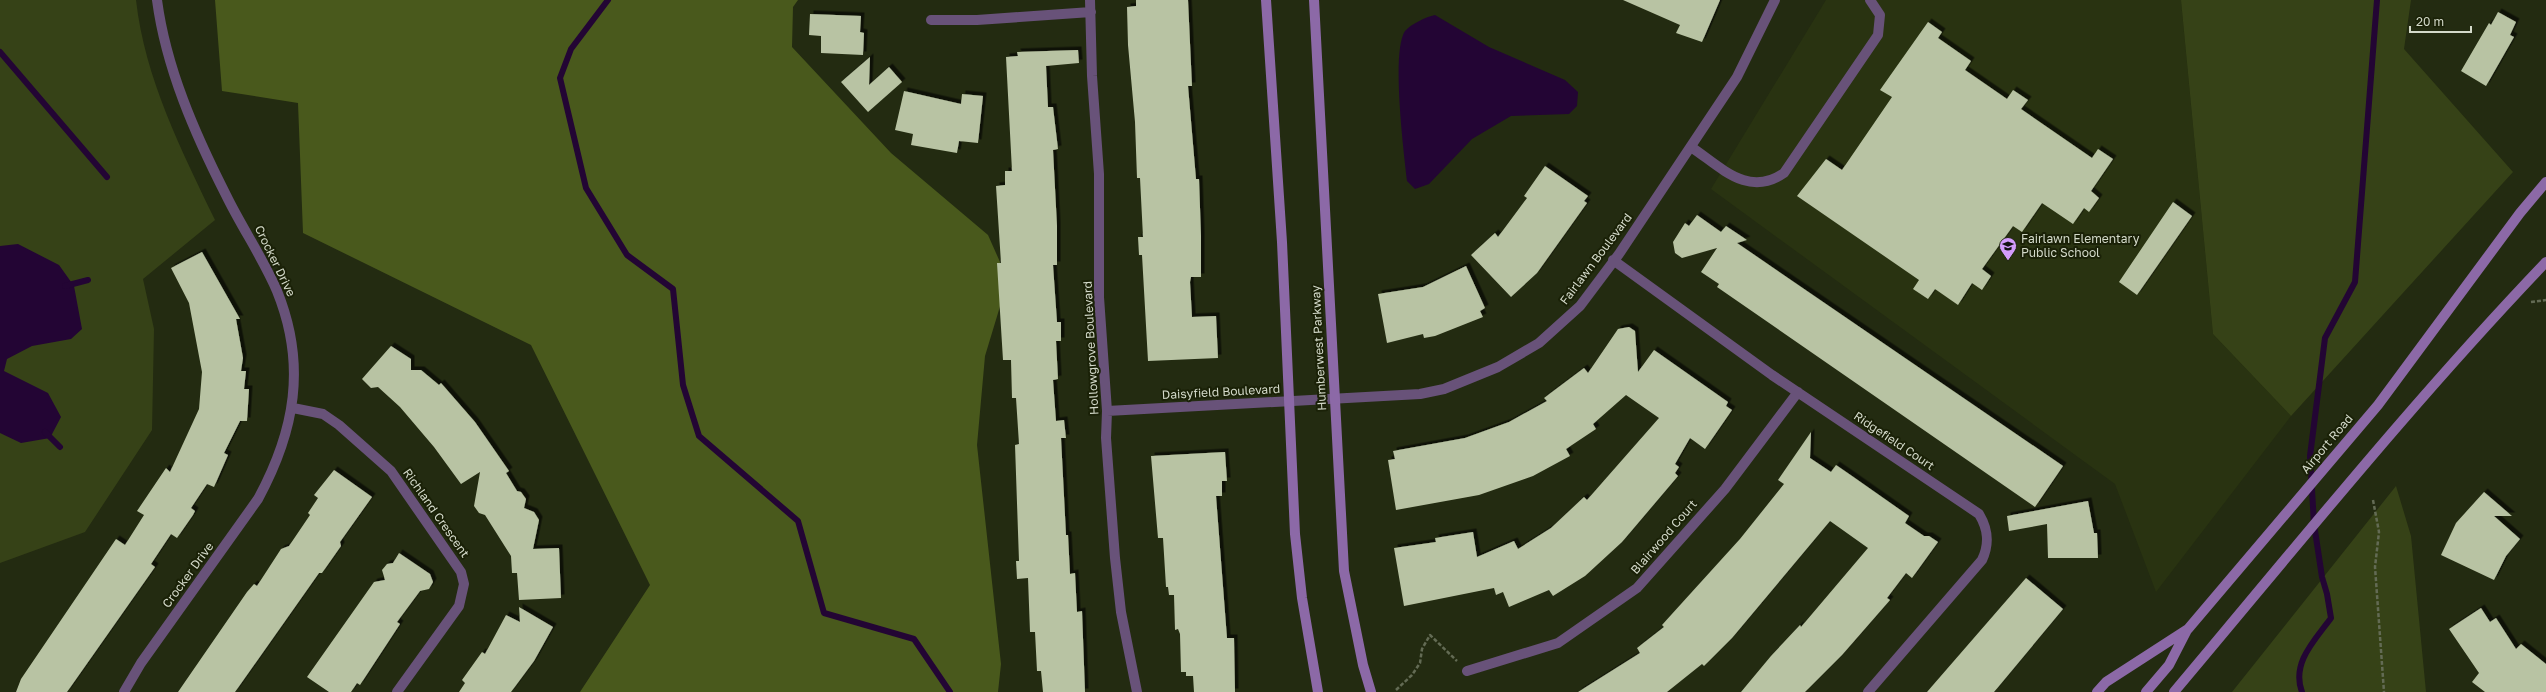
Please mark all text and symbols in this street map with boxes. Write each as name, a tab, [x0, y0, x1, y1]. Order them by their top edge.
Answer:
scale bar	[2410, 8, 2471, 34]
text: 20 m	[2416, 14, 2444, 29]
street label: Fairlawn Boulevard	[1556, 210, 1635, 307]
street label: Crocker Drive	[252, 223, 299, 299]
place label: Fairlawn Elementary Public School	[2021, 231, 2140, 260]
school or university icon: Fairlawn Elementary Public School	[1998, 236, 2018, 261]
street label: Hollowgrove Boulevard	[1080, 281, 1101, 415]
street label: Humberwest Parkway	[1308, 285, 1329, 411]
street label: Daisyfield Boulevard	[1161, 381, 1280, 402]
street label: Ridgefield Court	[1851, 408, 1938, 473]
street label: Airport Road	[2298, 411, 2356, 476]
street label: Richland Crescent	[400, 465, 473, 560]
street label: Blairwood Court	[1627, 496, 1700, 577]
street label: Crocker Drive	[159, 539, 216, 610]

